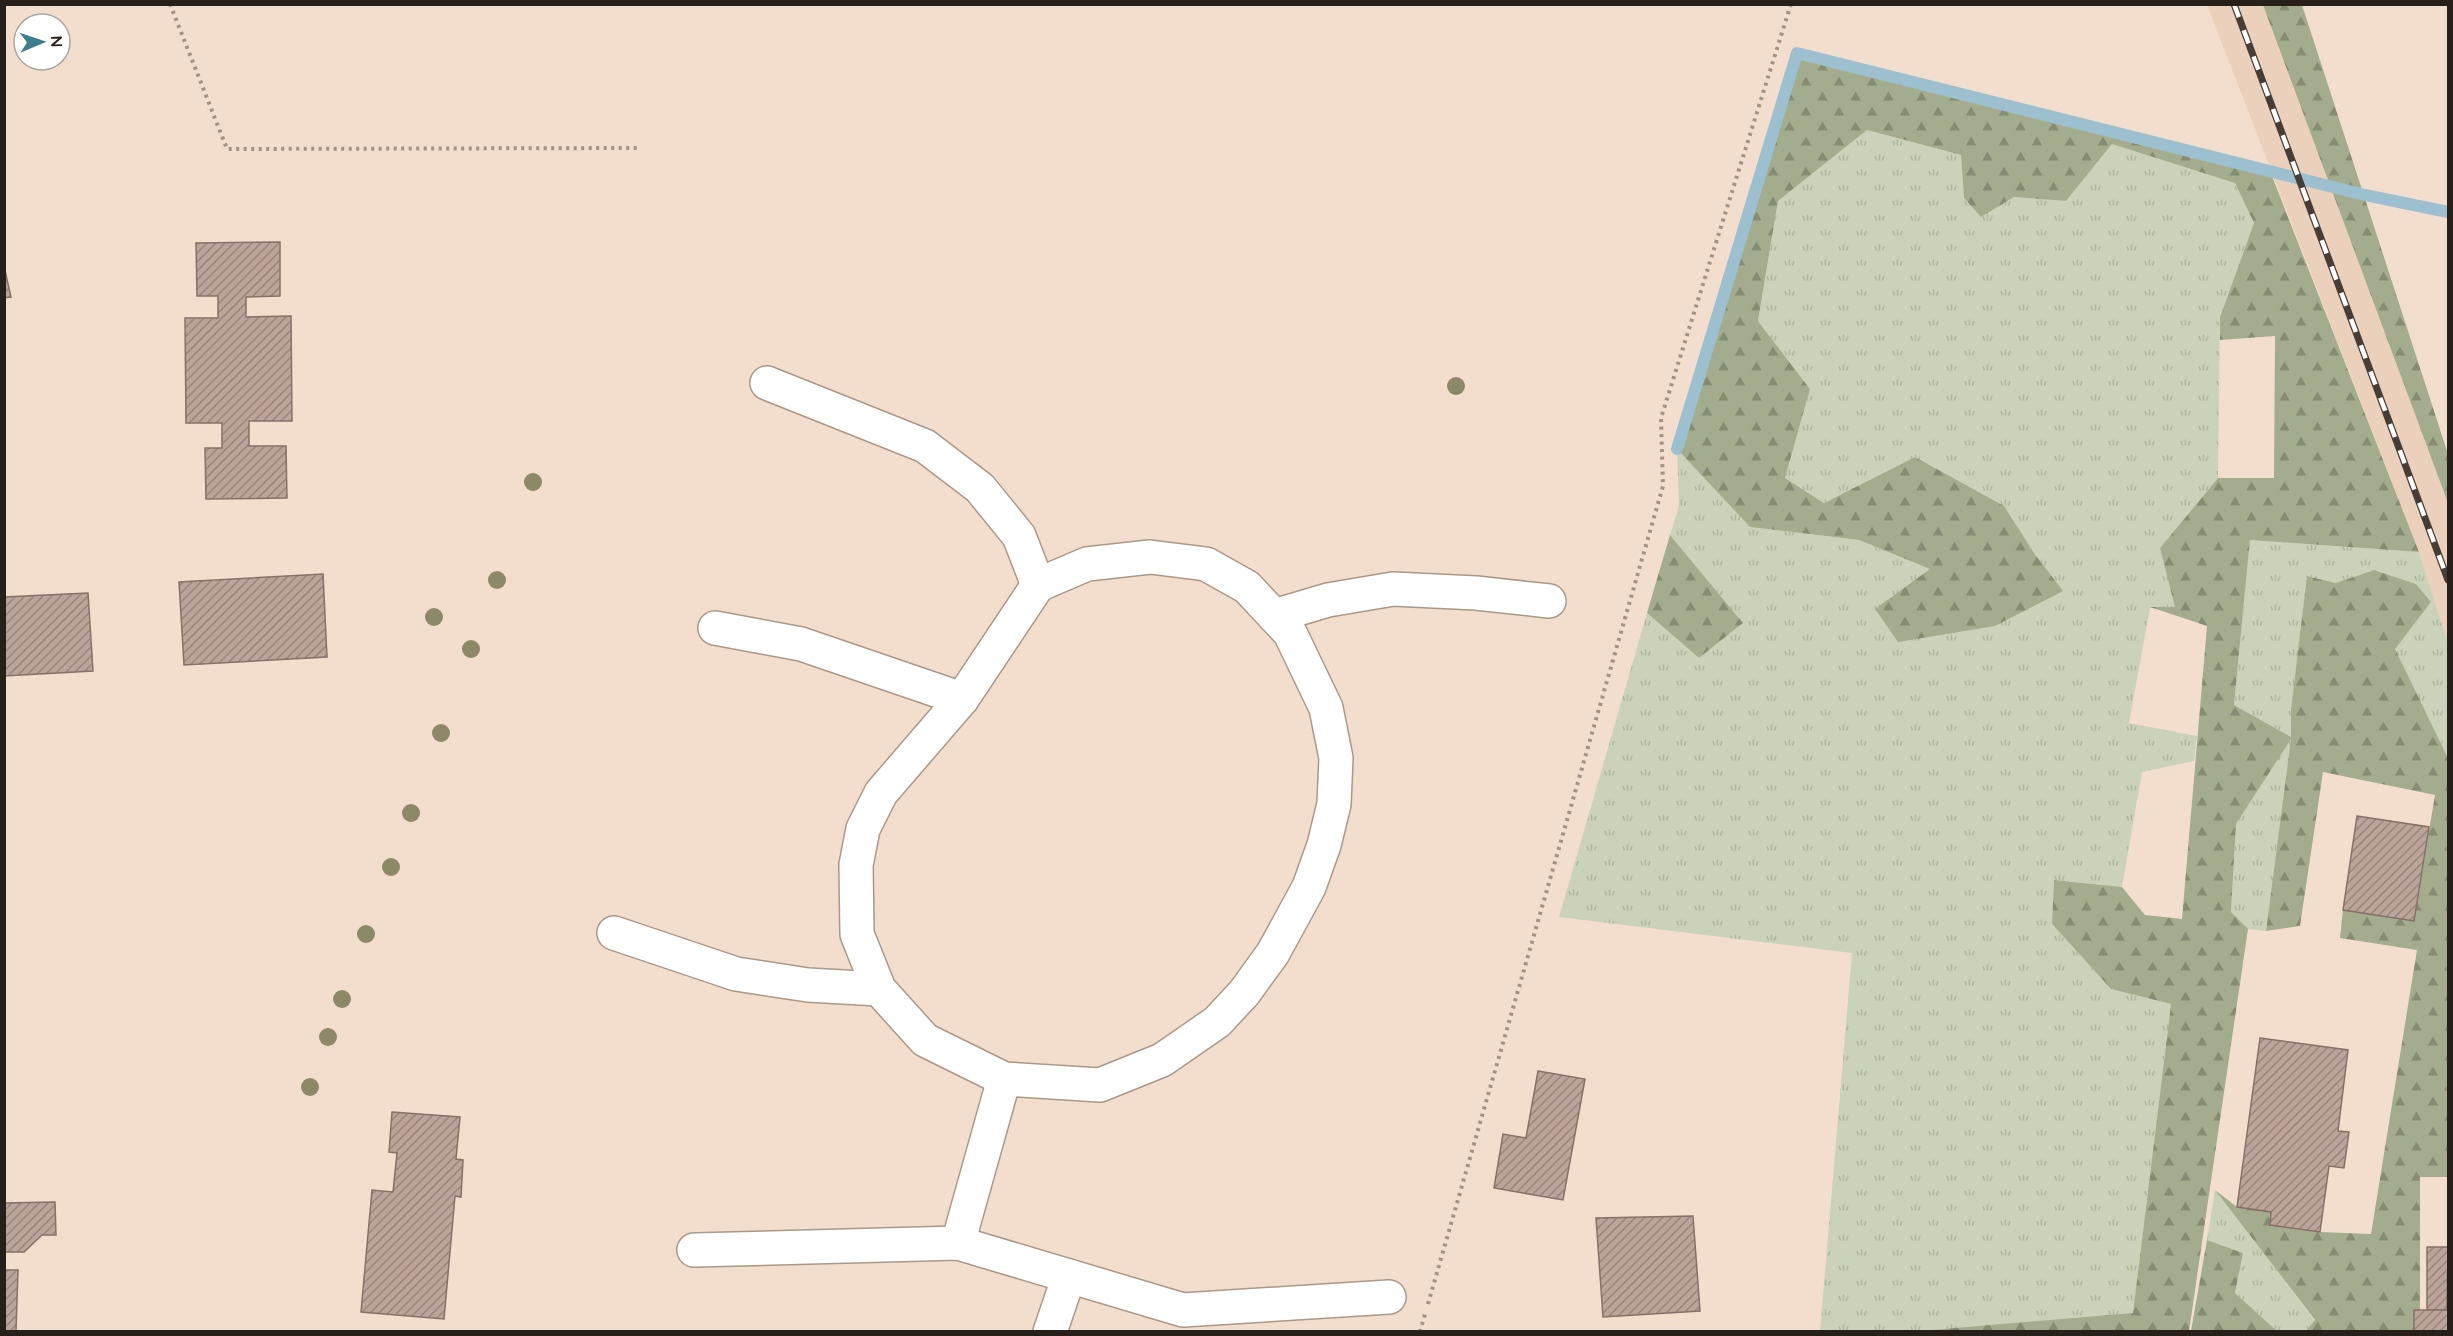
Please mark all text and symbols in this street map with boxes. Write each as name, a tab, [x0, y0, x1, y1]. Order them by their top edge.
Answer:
north arrow	[12, 12, 72, 72]
text: N	[47, 35, 67, 48]

